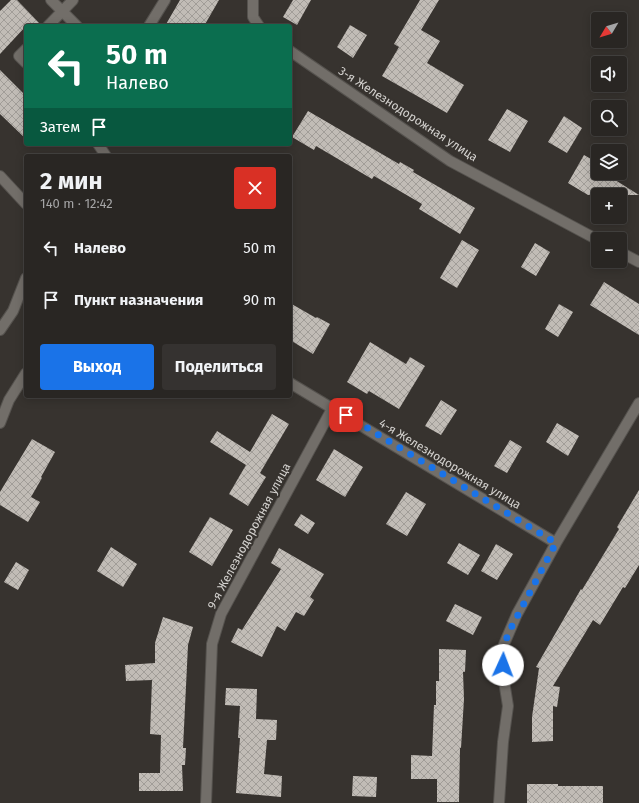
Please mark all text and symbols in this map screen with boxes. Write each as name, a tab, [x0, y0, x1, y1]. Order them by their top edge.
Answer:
north arrow	[591, 12, 627, 48]
map controls	[591, 12, 627, 268]
text: 50 m	[106, 38, 168, 71]
icon: left	[40, 40, 92, 92]
button: sound	[591, 56, 627, 92]
street label: 3-я Железнодорожная улица	[336, 64, 480, 164]
text: Налево	[106, 72, 169, 94]
button: search	[591, 100, 627, 136]
icon: arrive	[88, 116, 110, 138]
text: Затем	[40, 118, 80, 136]
button: layers	[591, 144, 627, 180]
text: 2 мин	[40, 167, 102, 195]
button: close	[234, 167, 276, 209]
button: +	[591, 188, 627, 224]
text: 140 m · 12:42	[40, 196, 113, 211]
button: −	[591, 232, 627, 268]
icon: left	[40, 237, 62, 259]
text: Налево	[74, 239, 126, 257]
text: 50 m	[243, 239, 276, 257]
icon: arrive	[40, 289, 62, 311]
text: Пункт назначения	[74, 291, 203, 309]
text: 90 m	[243, 291, 276, 309]
button: Выход	[40, 344, 154, 390]
button: Поделиться	[162, 344, 276, 390]
pin	[329, 398, 363, 432]
icon: arrive	[335, 404, 357, 426]
street label: 4-я Железнодорожная улица	[376, 416, 524, 512]
street label: 9-я Железнодорожная улица	[205, 461, 293, 611]
position arrow	[482, 644, 524, 686]

